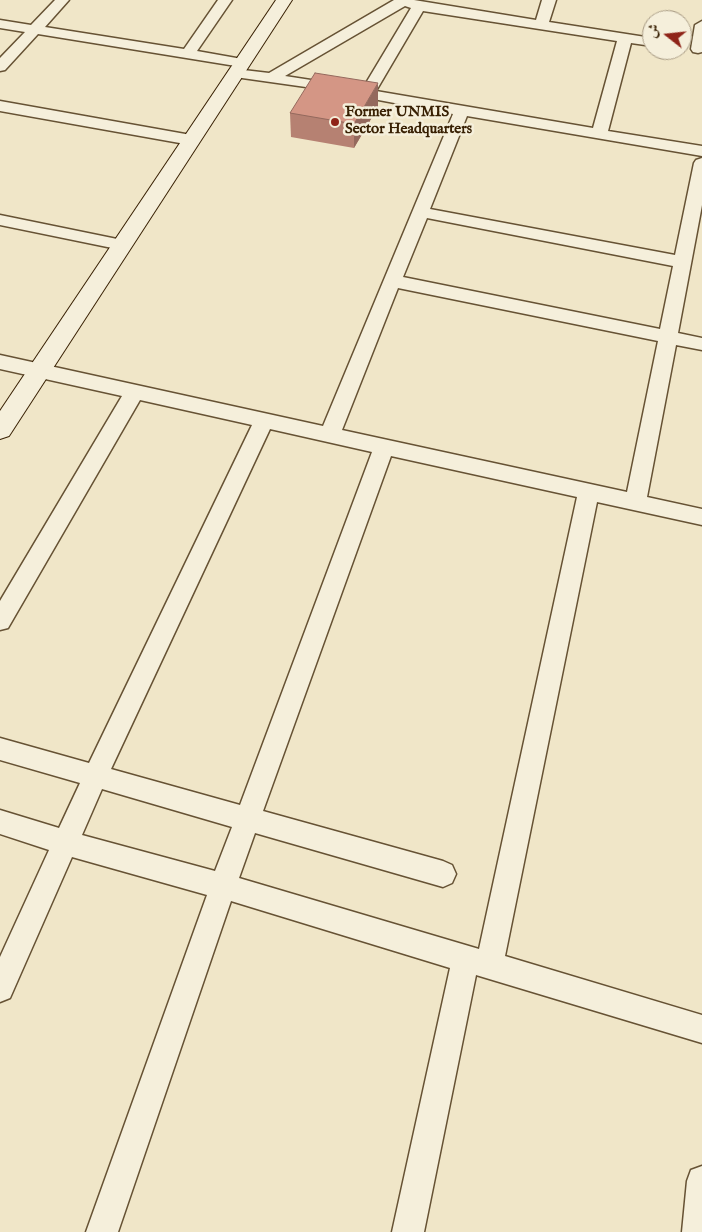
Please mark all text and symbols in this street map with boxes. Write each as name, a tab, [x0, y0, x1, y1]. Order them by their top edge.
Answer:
north arrow	[642, 10, 692, 60]
text: ش	[643, 22, 664, 40]
place label: Former UNMIS Sector Headquarters	[345, 104, 472, 139]
marker: Former UNMIS Sector Headquarters	[329, 116, 341, 128]

